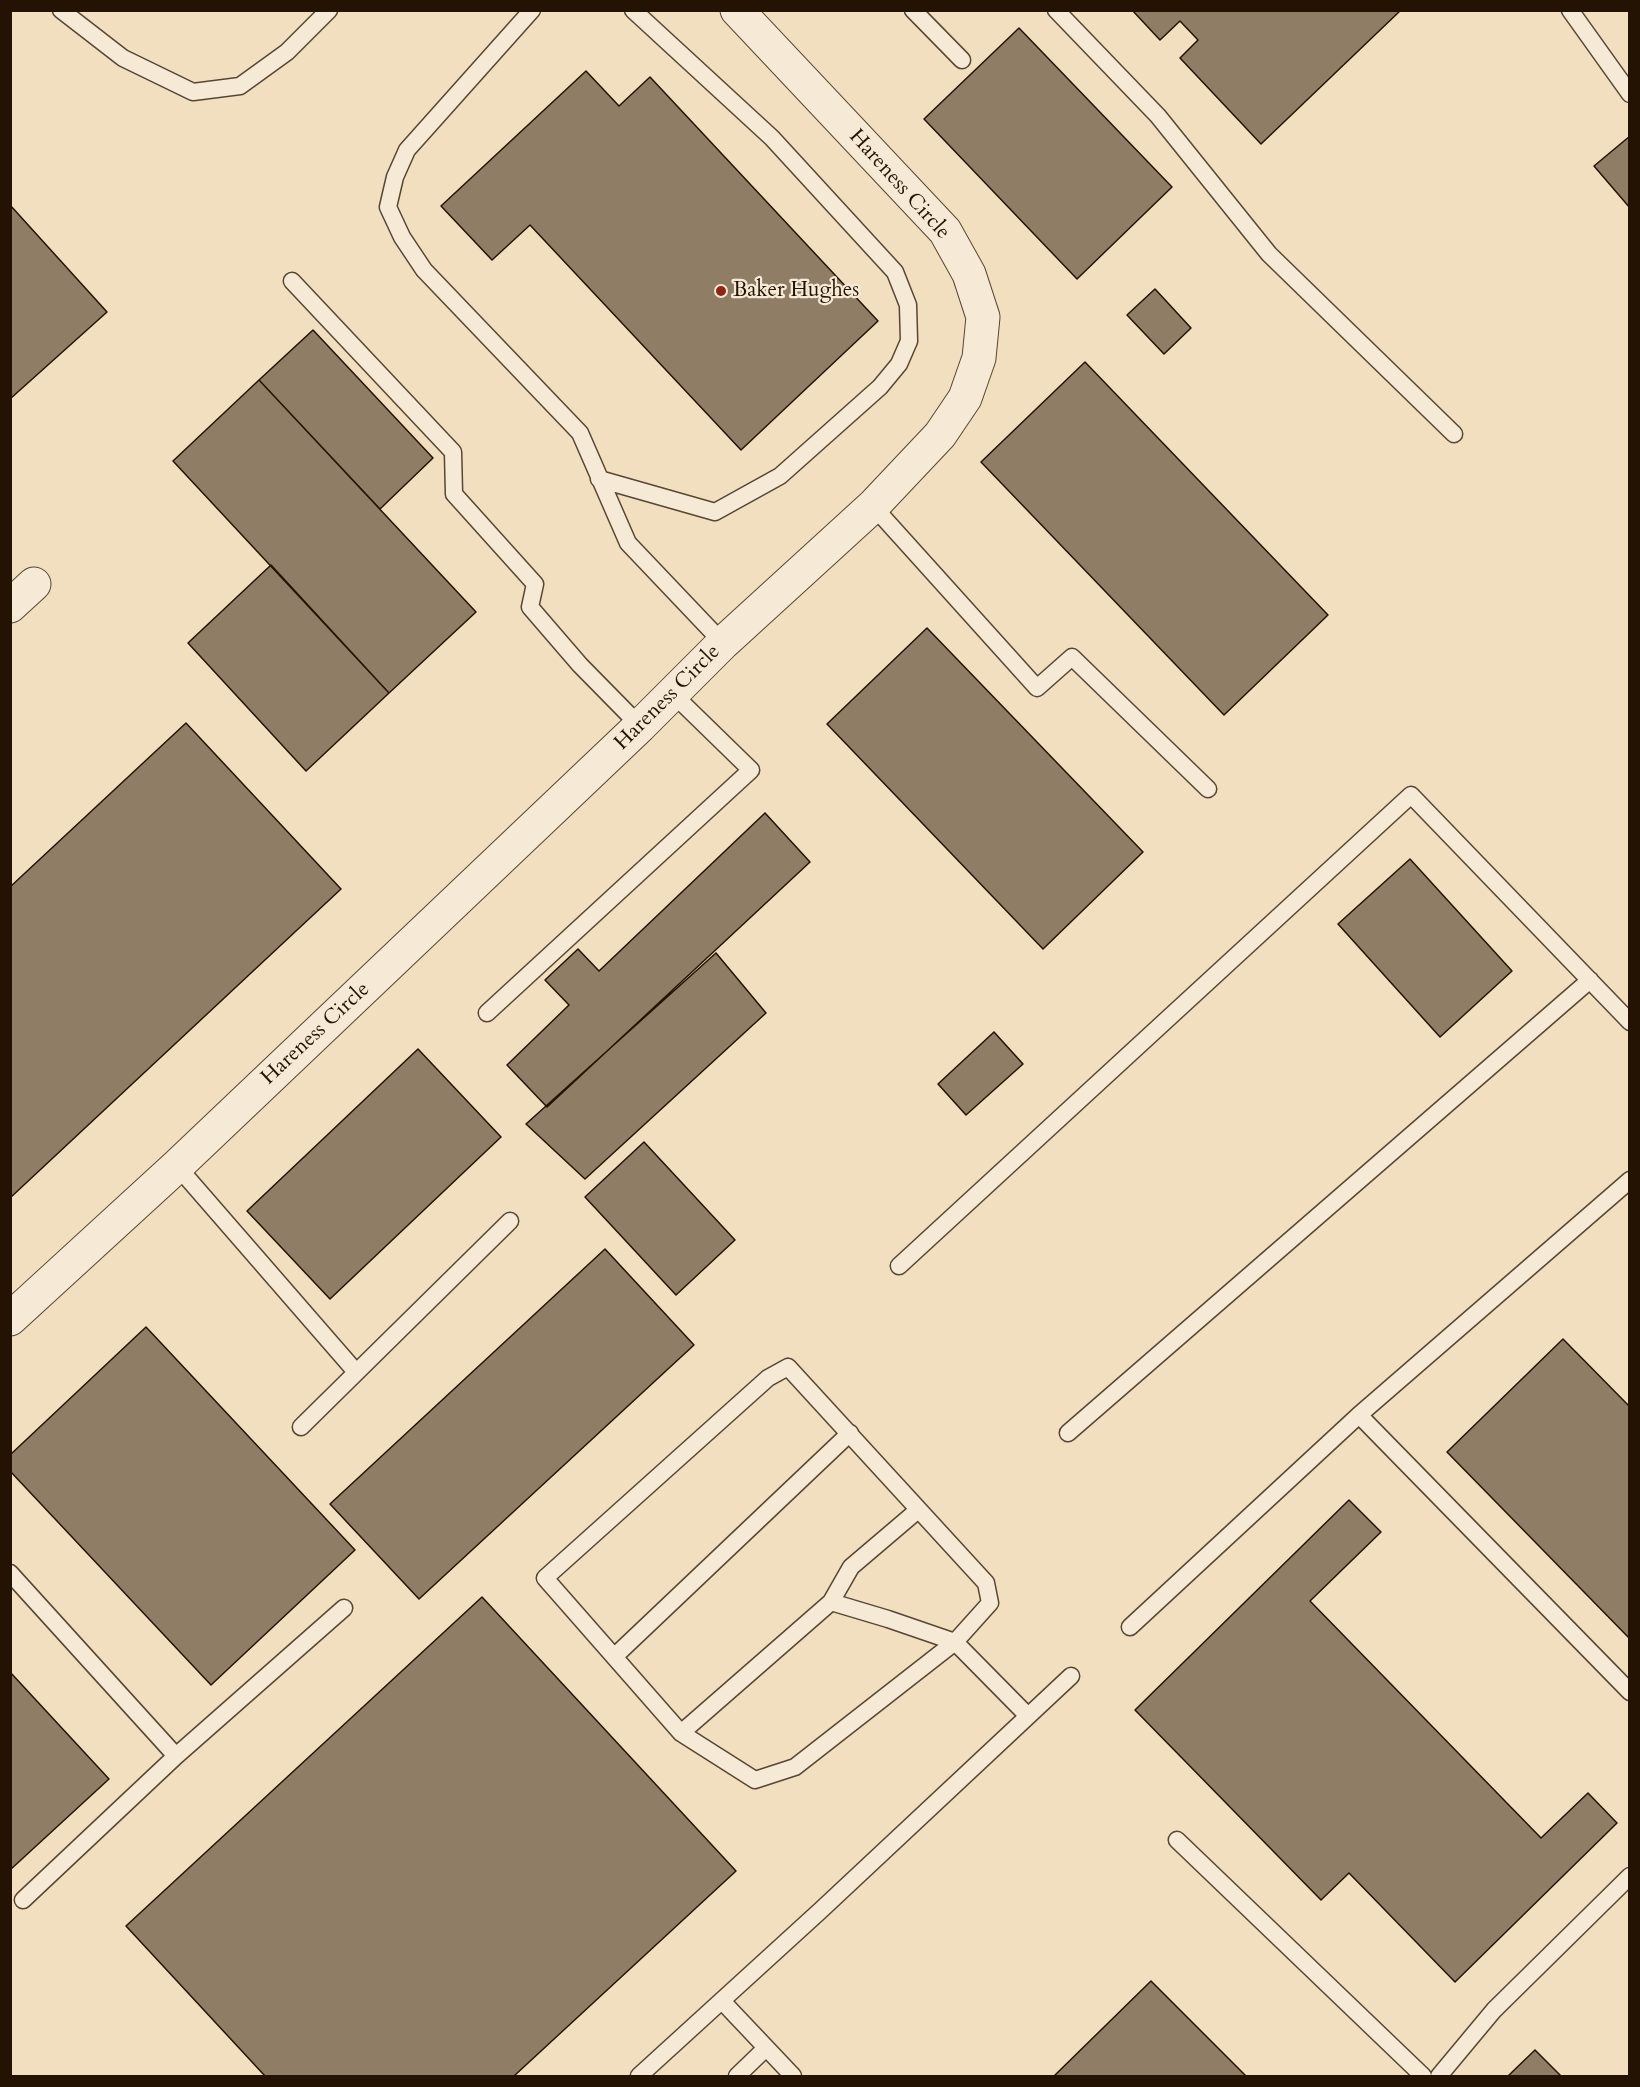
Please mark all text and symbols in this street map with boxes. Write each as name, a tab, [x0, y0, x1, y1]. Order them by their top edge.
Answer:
street label: Hareness Circle	[843, 125, 955, 245]
place label: Baker Hughes	[733, 278, 859, 304]
marker: Baker Hughes	[714, 284, 728, 298]
street label: Hareness Circle	[610, 640, 726, 756]
street label: Hareness Circle	[257, 977, 375, 1091]

